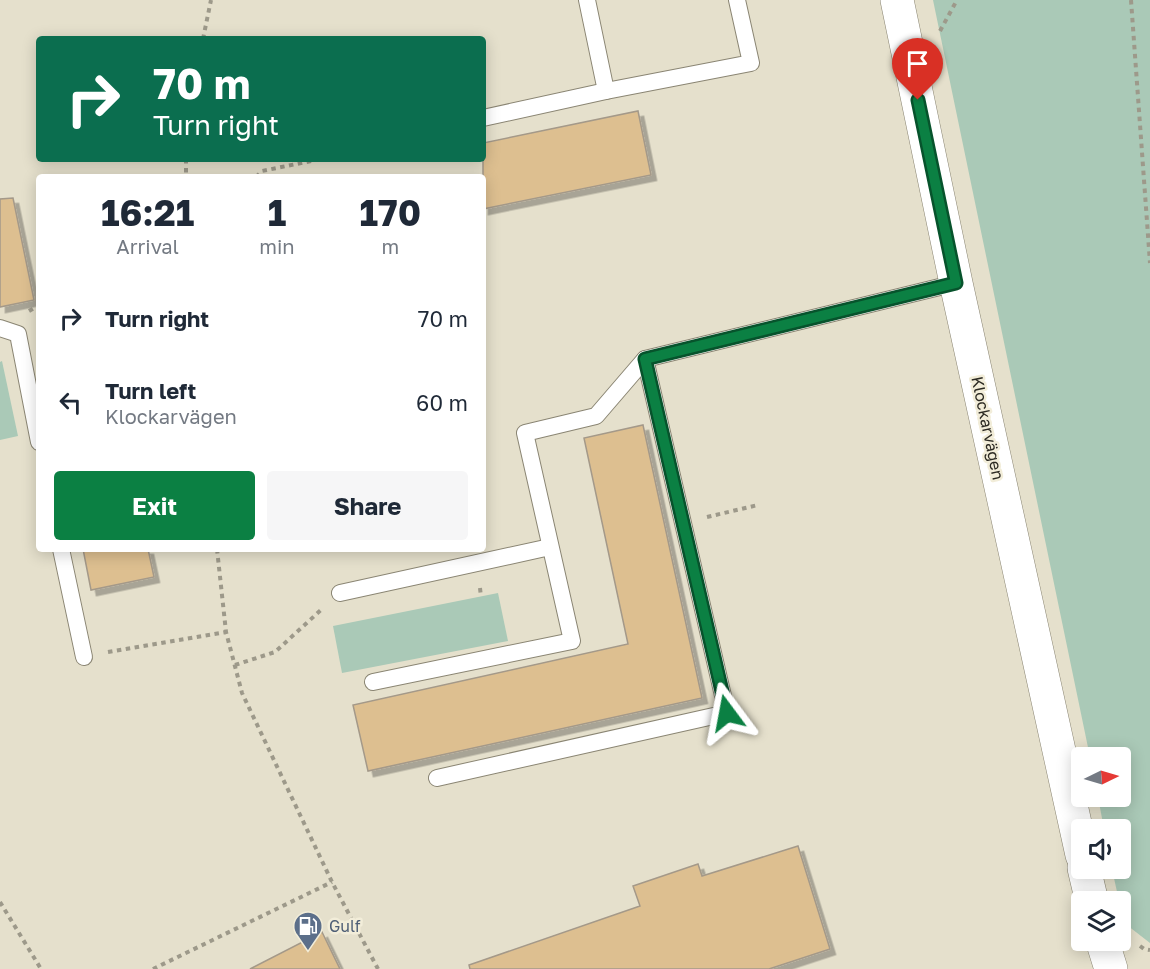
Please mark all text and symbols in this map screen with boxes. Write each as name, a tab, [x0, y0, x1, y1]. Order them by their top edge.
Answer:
pin	[892, 38, 943, 100]
icon: arrive	[901, 47, 934, 80]
text: 70 m	[153, 58, 250, 108]
icon: right	[54, 60, 132, 138]
text: Turn right	[153, 109, 279, 141]
text: 16:21	[101, 191, 194, 234]
text: 1	[268, 191, 286, 234]
text: 170	[360, 191, 421, 234]
text: Arrival	[116, 234, 179, 258]
text: min	[259, 234, 295, 258]
text: m	[381, 234, 399, 258]
icon: right	[54, 302, 87, 335]
text: Turn right	[105, 305, 209, 332]
text: 70 m	[418, 305, 468, 332]
street label: Klockarvägen	[967, 374, 1009, 482]
text: Turn left	[105, 377, 196, 404]
icon: left	[54, 386, 87, 419]
text: 60 m	[416, 389, 468, 416]
text: Klockarvägen	[105, 404, 237, 428]
button: Exit	[54, 471, 255, 540]
button: Share	[267, 471, 468, 540]
position arrow	[695, 681, 759, 745]
north arrow	[1071, 747, 1131, 807]
map controls	[1071, 747, 1131, 951]
button: sound	[1071, 819, 1131, 879]
button: layers	[1071, 891, 1131, 951]
fuel station icon: Gulf	[292, 910, 324, 952]
place label: Gulf	[329, 916, 361, 936]

